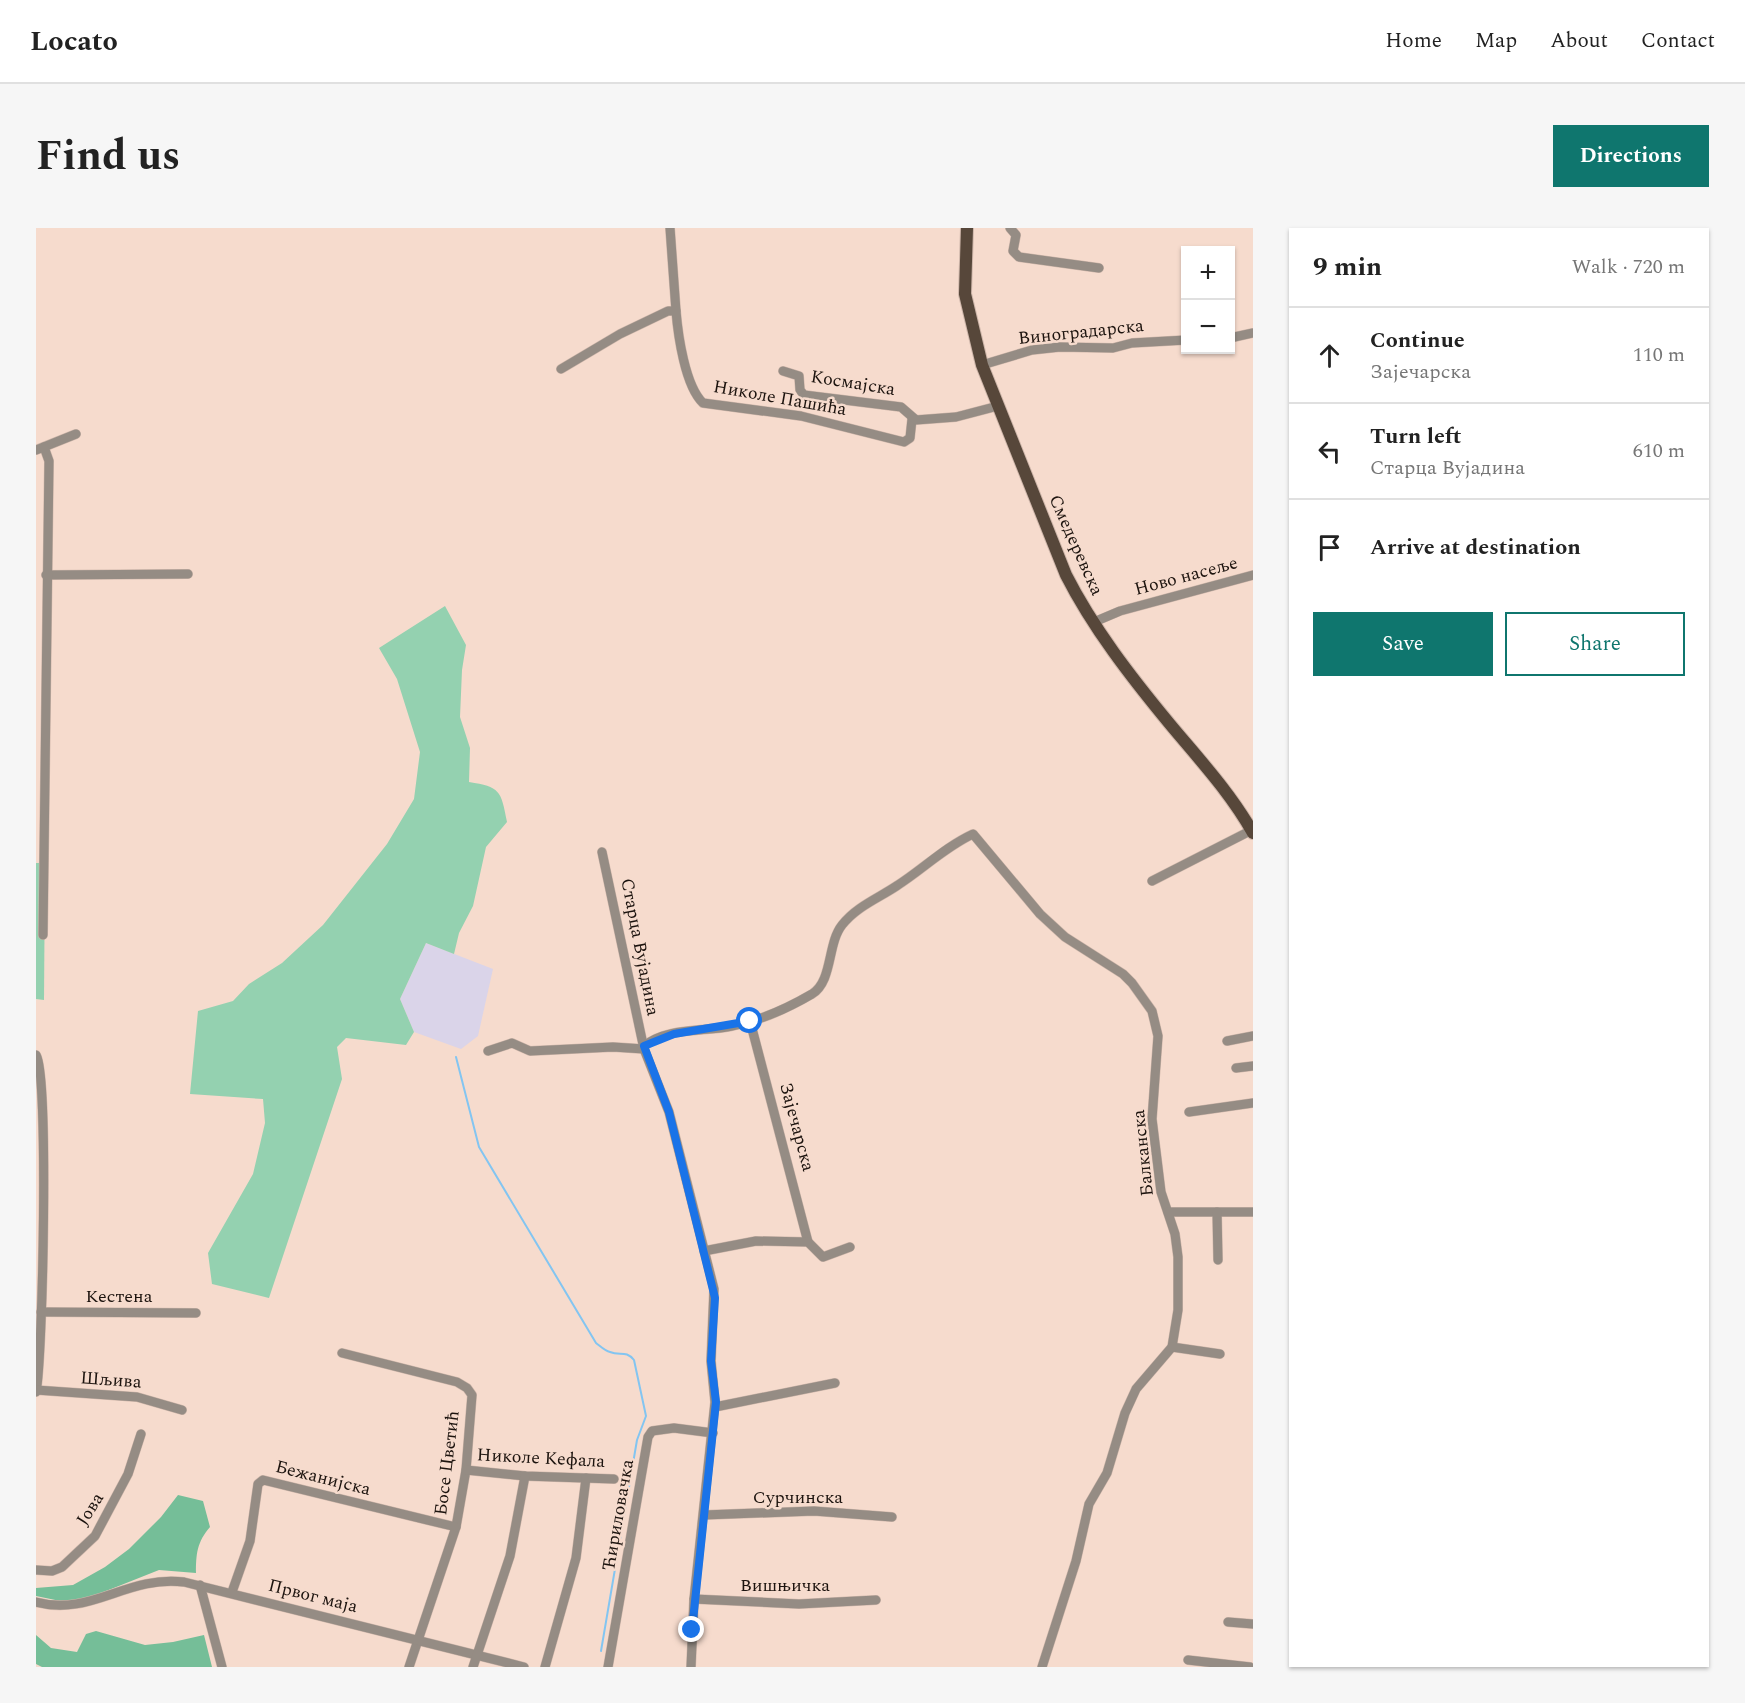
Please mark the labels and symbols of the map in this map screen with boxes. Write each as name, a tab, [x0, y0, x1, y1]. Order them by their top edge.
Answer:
street label: Виноградарска	[1017, 312, 1145, 352]
street label: Космајска	[809, 363, 897, 403]
street label: Николе Пашића	[711, 373, 849, 423]
street label: Смедеревска	[1042, 490, 1110, 600]
street label: Ново насеље	[1131, 549, 1241, 603]
street label: Старца Вујадина	[613, 876, 667, 1018]
route start	[736, 1007, 762, 1033]
street label: Зајечарска	[772, 1080, 822, 1175]
street label: Балканска	[1125, 1108, 1161, 1198]
street label: Кестена	[86, 1283, 153, 1310]
street label: Шљива	[79, 1364, 143, 1396]
street label: Босе Цветић	[427, 1409, 467, 1517]
street label: Николе Кефала	[476, 1441, 606, 1475]
street label: Бежанијска	[272, 1453, 374, 1503]
street label: Ћириловачка	[595, 1457, 641, 1573]
street label: Сурчинска	[753, 1484, 843, 1511]
street label: Јова	[69, 1487, 111, 1531]
street label: Првог маја	[265, 1572, 361, 1620]
street label: Вишњичка	[740, 1572, 830, 1599]
route end	[678, 1616, 704, 1642]

